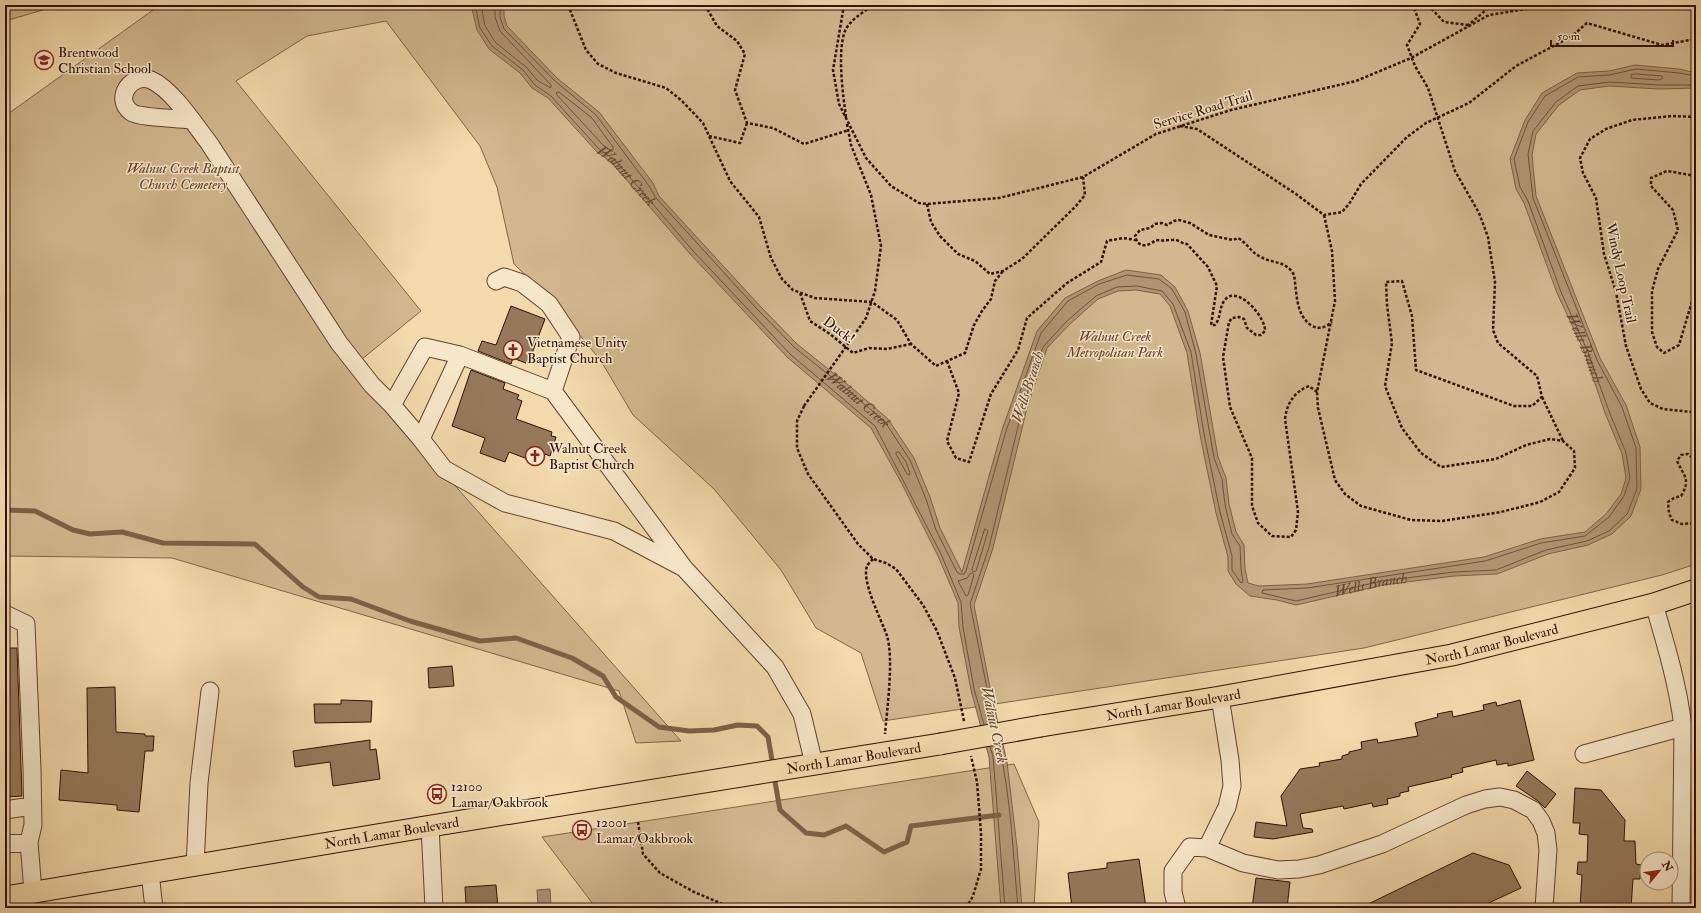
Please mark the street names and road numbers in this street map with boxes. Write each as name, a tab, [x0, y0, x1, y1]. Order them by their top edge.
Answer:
street label: Service Road Trail	[1151, 87, 1255, 133]
street label: Windy Loop Trail	[1601, 220, 1640, 325]
street label: Duck!	[820, 313, 858, 347]
street label: North Lamar Boulevard	[1424, 620, 1560, 668]
street label: North Lamar Boulevard	[1105, 685, 1242, 724]
street label: North Lamar Boulevard	[785, 739, 922, 777]
street label: North Lamar Boulevard	[323, 813, 460, 852]

